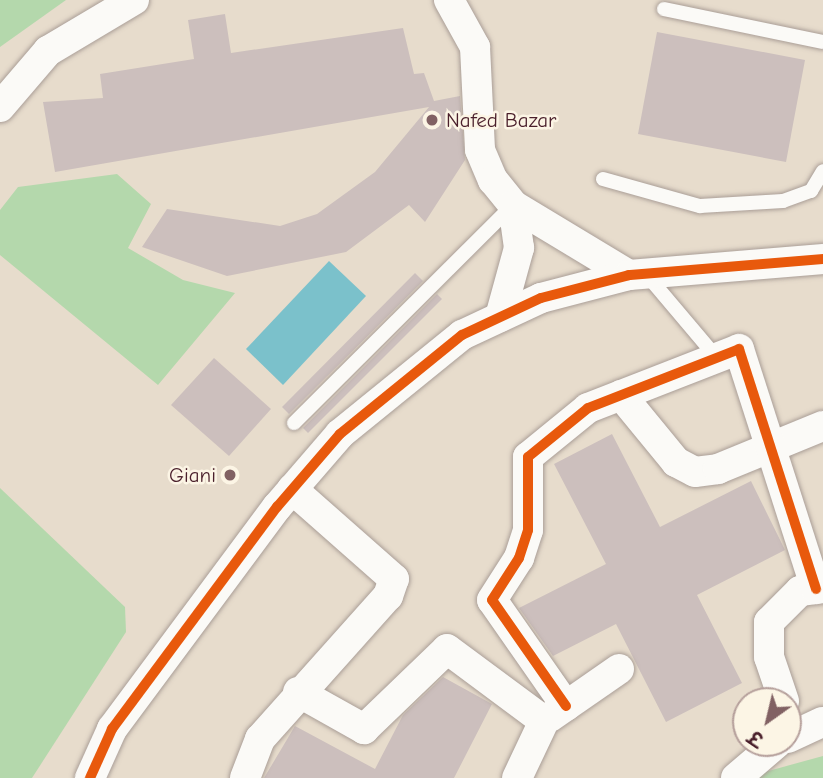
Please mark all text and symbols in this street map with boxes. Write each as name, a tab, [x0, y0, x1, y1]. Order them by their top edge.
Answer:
place label: Nafed Bazar	[446, 107, 556, 133]
marker: Nafed Bazar	[424, 112, 440, 128]
place label: Giani	[169, 462, 216, 488]
marker: Giani	[222, 467, 238, 483]
north arrow	[732, 687, 802, 757]
text: उ	[745, 725, 768, 750]

